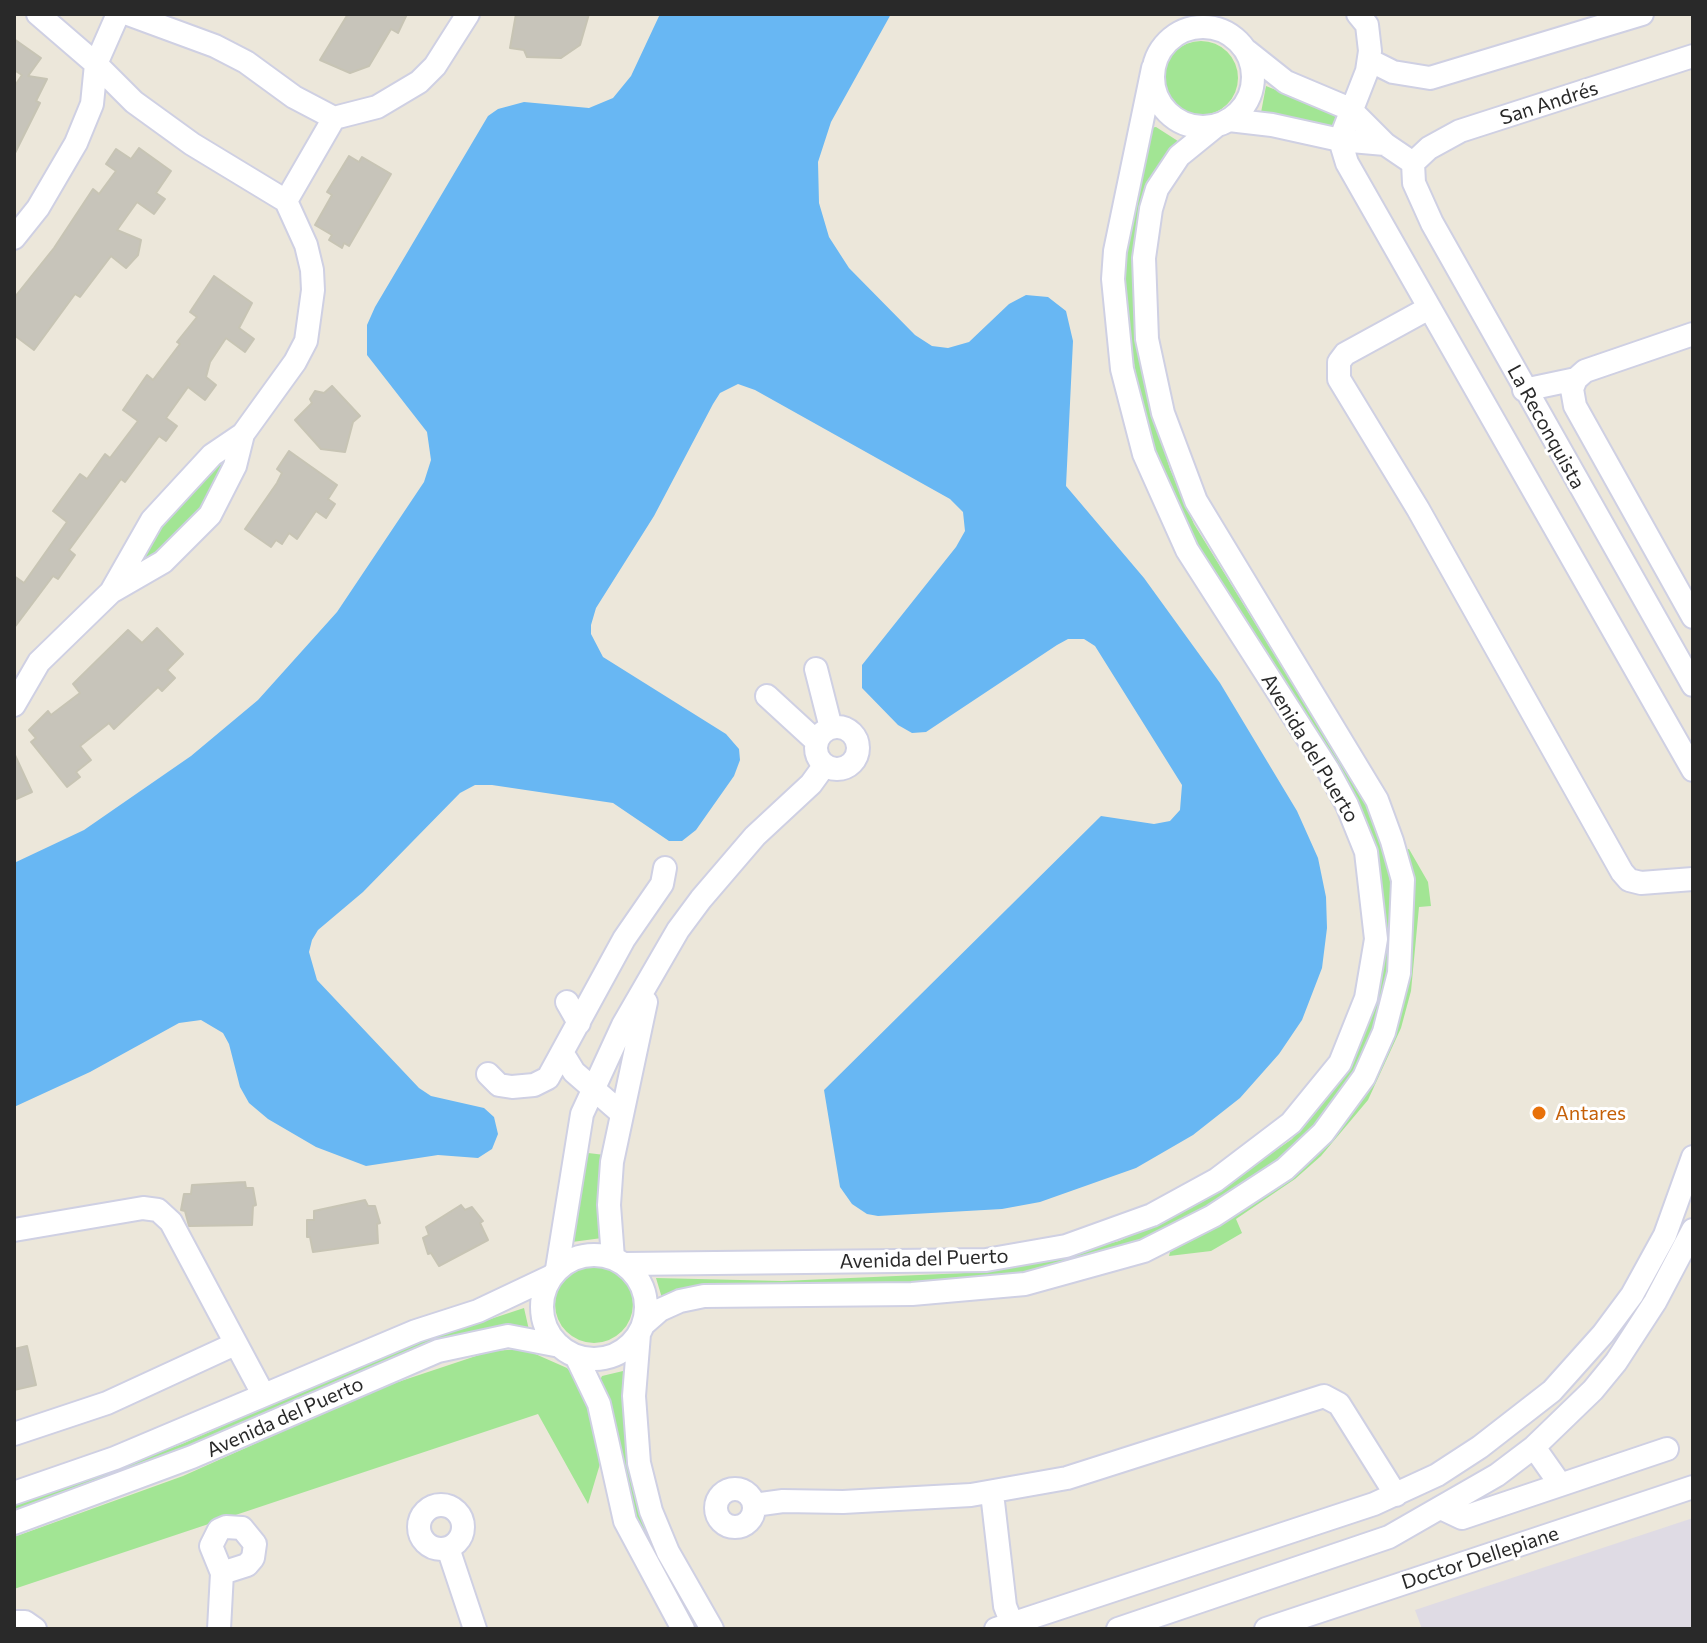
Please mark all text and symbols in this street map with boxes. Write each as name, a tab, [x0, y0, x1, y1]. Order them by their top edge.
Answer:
street label: San Andrés	[1497, 76, 1601, 130]
street label: La Reconquista	[1502, 361, 1590, 493]
street label: Avenida del Puerto	[1256, 669, 1364, 827]
place label: Antares	[1555, 1101, 1626, 1125]
marker: Antares	[1530, 1104, 1548, 1122]
street label: Avenida del Puerto	[839, 1244, 1009, 1274]
street label: Avenida del Puerto	[203, 1372, 367, 1462]
street label: Doctor Dellepiane	[1398, 1521, 1562, 1595]

